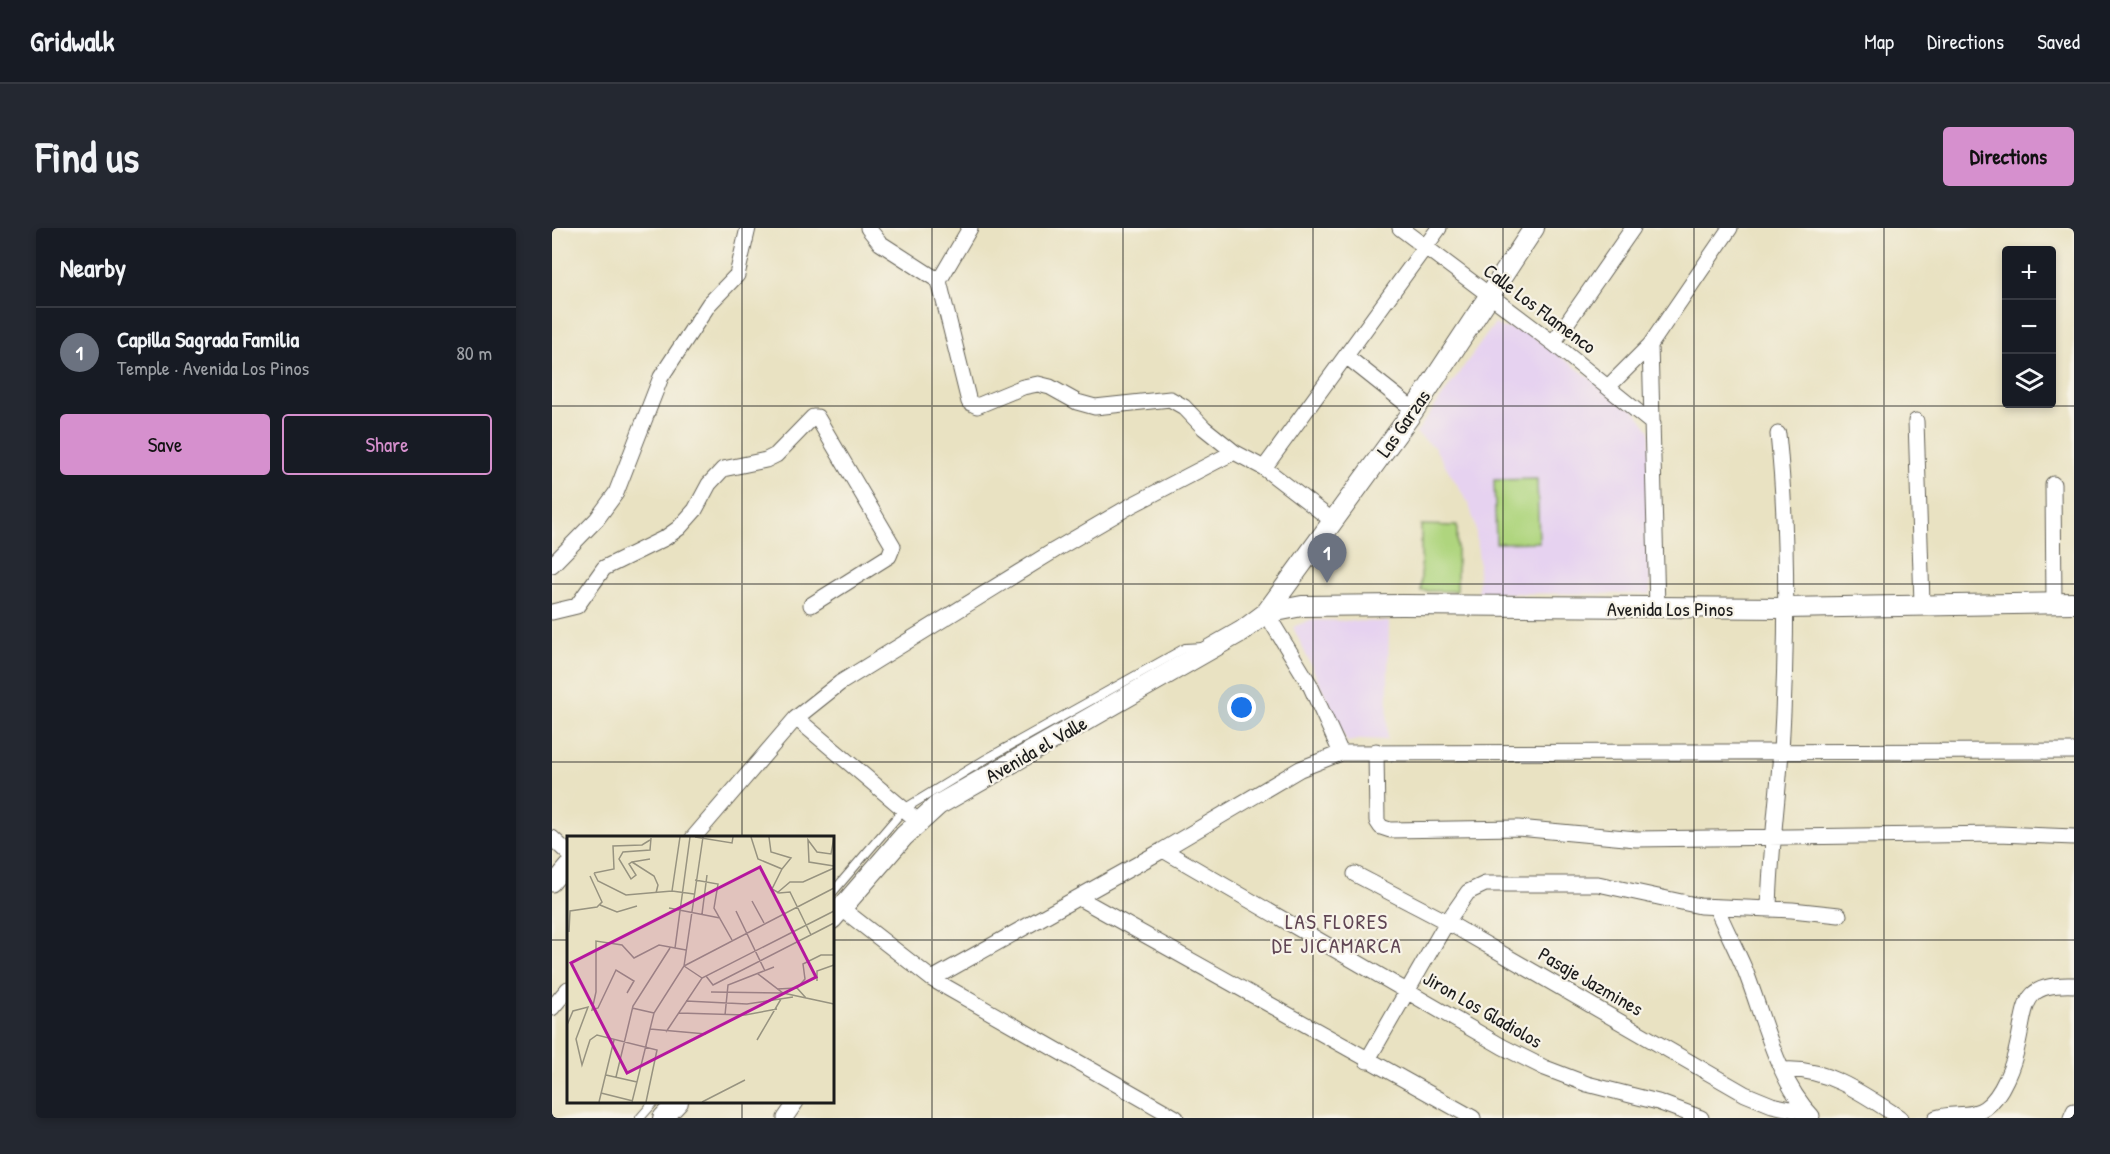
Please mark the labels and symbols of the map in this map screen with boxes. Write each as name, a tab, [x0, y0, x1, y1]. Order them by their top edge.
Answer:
street label: Calle Los Flamenco	[1478, 257, 1602, 359]
street label: Las Garzas	[1370, 384, 1436, 462]
pin: 1	[1308, 534, 1346, 583]
street label: Avenida Los Pinos	[1607, 595, 1733, 622]
your location	[1227, 693, 1256, 722]
street label: Avenida el Valle	[980, 709, 1092, 789]
inset map	[567, 836, 834, 1103]
district label: LAS FLORES DE JICAMARCA	[1272, 907, 1402, 960]
street label: Pasaje Jazmines	[1534, 940, 1649, 1022]
street label: Jiron Los Gladiolos	[1419, 964, 1548, 1054]

